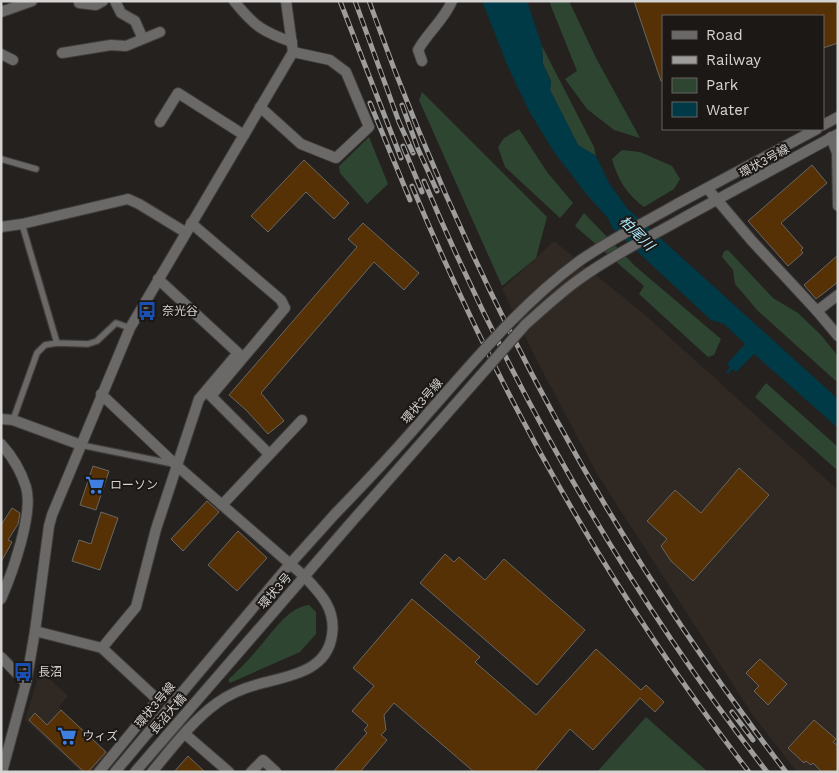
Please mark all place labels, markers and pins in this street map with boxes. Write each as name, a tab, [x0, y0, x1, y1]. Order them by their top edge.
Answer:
bus stop icon: 奈光谷	[136, 300, 158, 322]
place label: 奈光谷	[162, 304, 198, 318]
supermarket icon: ローソン	[84, 474, 106, 496]
place label: ローソン	[110, 478, 158, 492]
bus stop icon: 長沼	[12, 661, 34, 683]
place label: 長沼	[38, 665, 62, 679]
supermarket icon: ウィズ	[56, 725, 78, 747]
place label: ウィズ	[82, 729, 118, 743]

